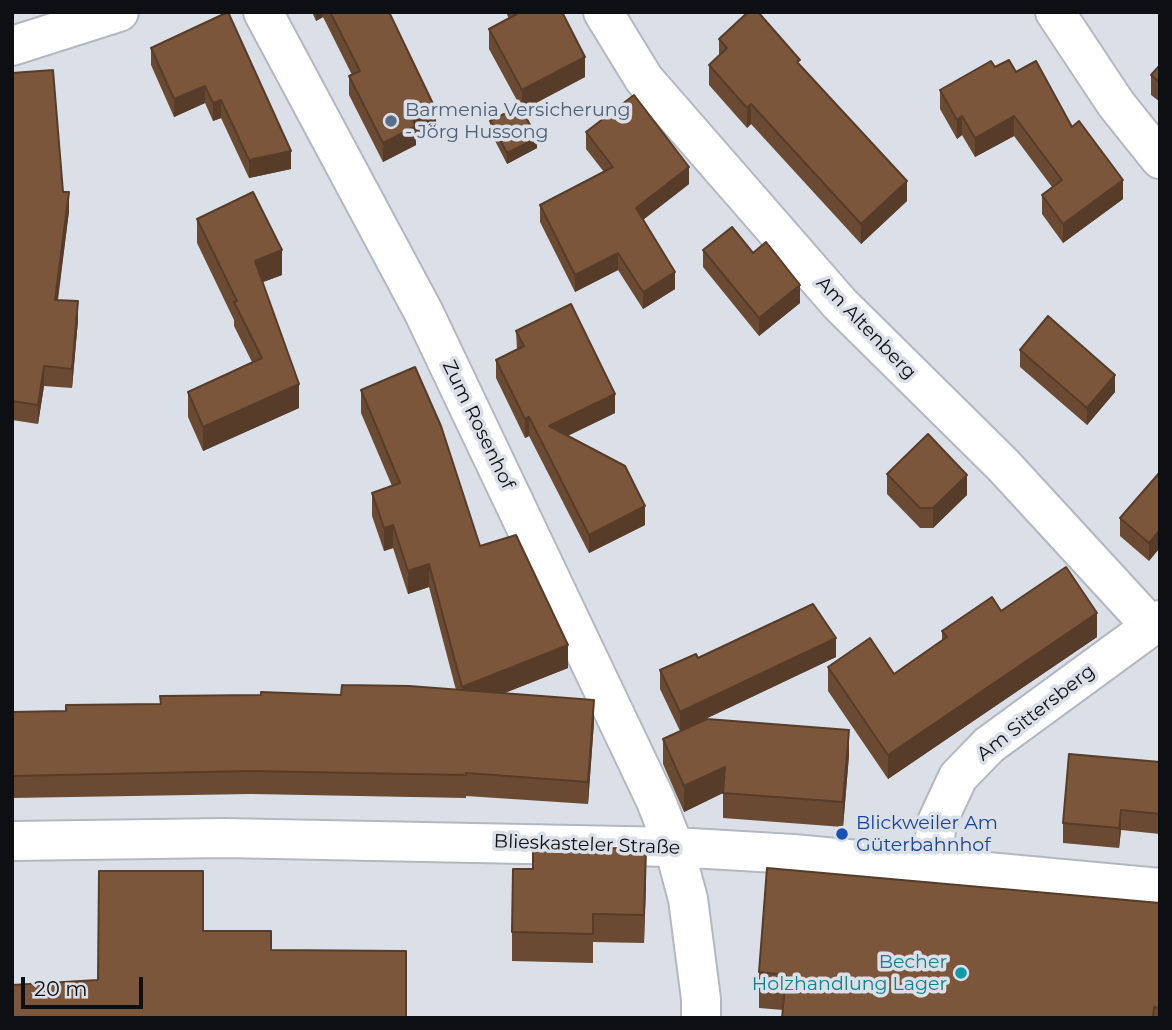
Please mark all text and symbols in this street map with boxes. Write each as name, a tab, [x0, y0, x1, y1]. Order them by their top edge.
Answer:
place label: Barmenia Versicherung - Jörg Hussong	[405, 99, 631, 143]
marker: Barmenia Versicherung - Jörg Hussong	[383, 113, 399, 129]
street label: Am Altenberg	[811, 272, 921, 384]
street label: Zum Rosenhof	[437, 357, 519, 493]
street label: Am Sittersberg	[973, 660, 1099, 766]
place label: Blickweiler Am Güterbahnhof	[856, 812, 998, 856]
marker: Blickweiler Am Güterbahnhof	[834, 826, 850, 842]
street label: Blieskasteler Straße	[493, 830, 681, 860]
place label: Becher Holzhandlung Lager	[752, 951, 947, 995]
scale bar	[24, 964, 147, 1008]
marker: Becher Holzhandlung Lager	[953, 965, 969, 981]
text: 20 m	[34, 976, 88, 1001]

